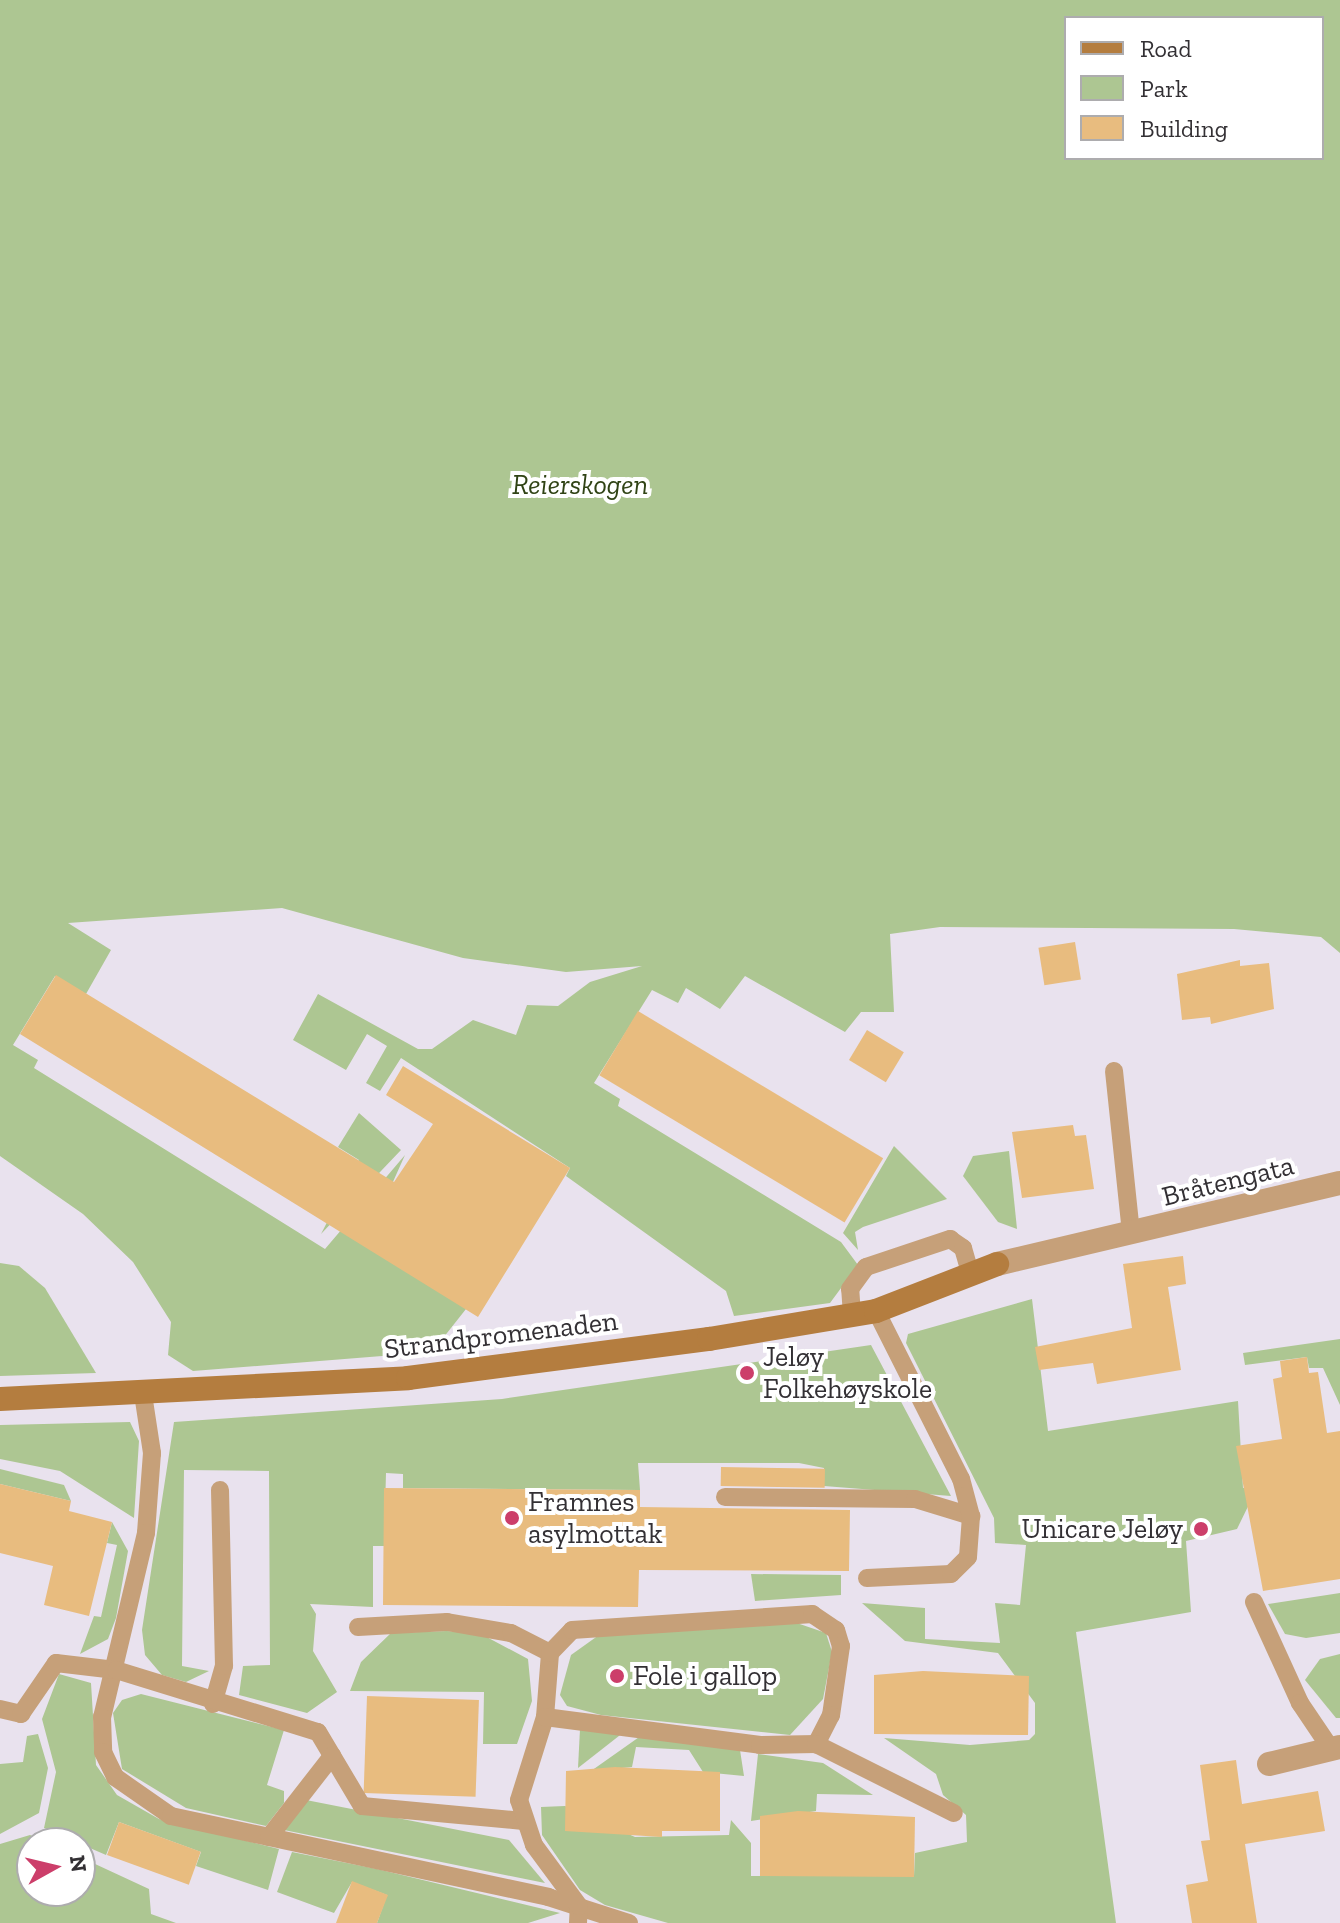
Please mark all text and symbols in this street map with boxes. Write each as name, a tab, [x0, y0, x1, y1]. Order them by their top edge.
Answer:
legend	[1064, 16, 1324, 160]
text: Road	[1140, 34, 1192, 63]
text: Park	[1140, 74, 1188, 103]
text: Building	[1140, 114, 1228, 143]
park label: Reierskogen	[512, 468, 648, 502]
street label: Bråtengata	[1159, 1148, 1297, 1214]
street label: Strandpromenaden	[382, 1304, 620, 1366]
place label: Jeløy Folkehøyskole	[763, 1340, 932, 1406]
marker: Jeløy Folkehøyskole	[738, 1364, 756, 1382]
place label: Framnes asylmottak	[528, 1485, 663, 1551]
marker: Framnes asylmottak	[503, 1509, 521, 1527]
place label: Unicare Jeløy	[1021, 1512, 1183, 1546]
marker: Unicare Jeløy	[1190, 1518, 1212, 1540]
place label: Fole i gallop	[633, 1659, 777, 1693]
marker: Fole i gallop	[608, 1667, 626, 1685]
north arrow	[16, 1827, 96, 1907]
text: N	[64, 1854, 93, 1874]

